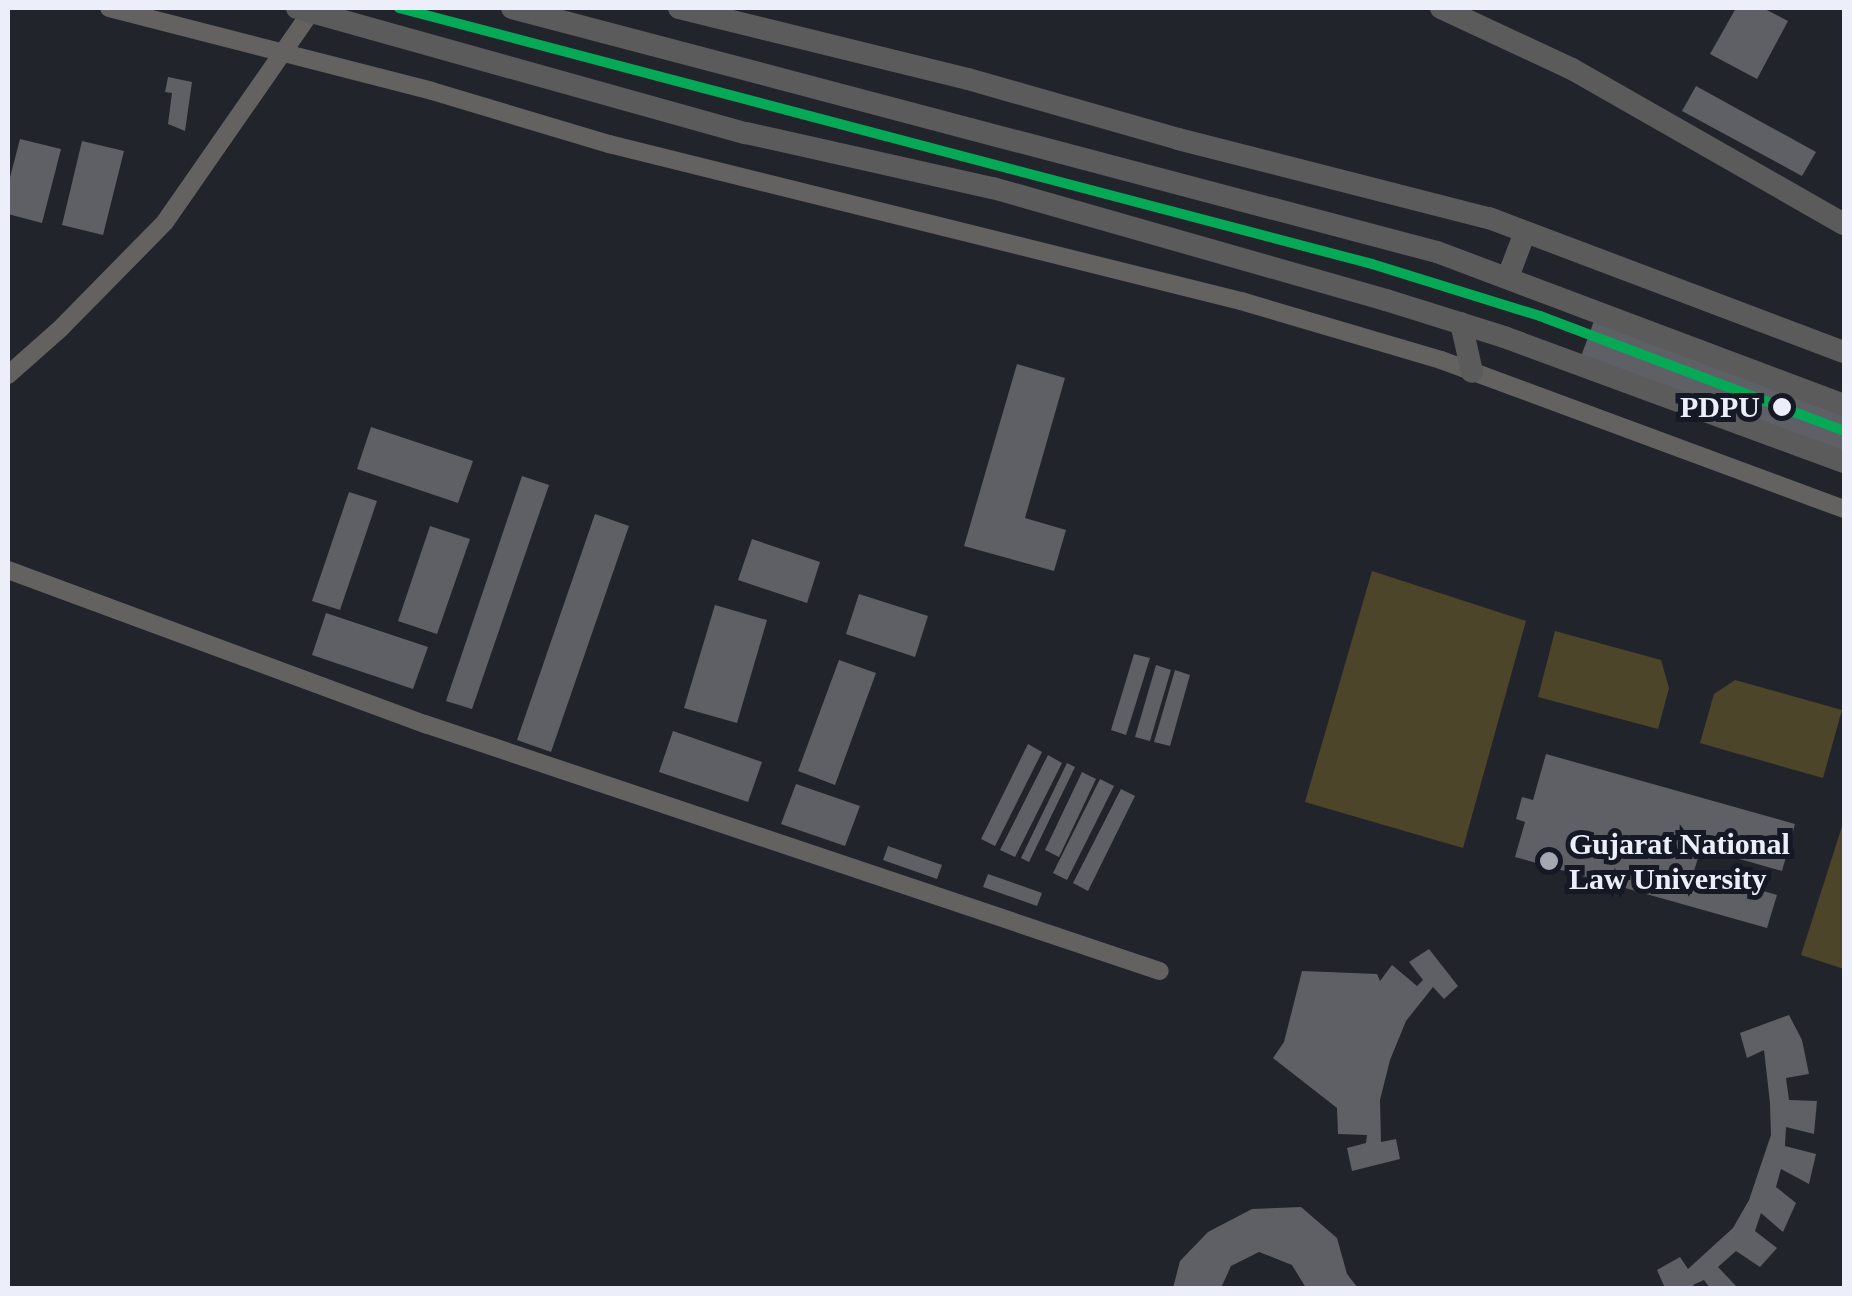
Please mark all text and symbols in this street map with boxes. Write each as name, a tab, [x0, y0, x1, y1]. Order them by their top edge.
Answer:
place label: PDPU	[1680, 389, 1760, 425]
marker: PDPU	[1769, 394, 1795, 420]
place label: Gujarat National Law University	[1569, 826, 1790, 896]
marker: Gujarat National Law University	[1538, 850, 1560, 872]

